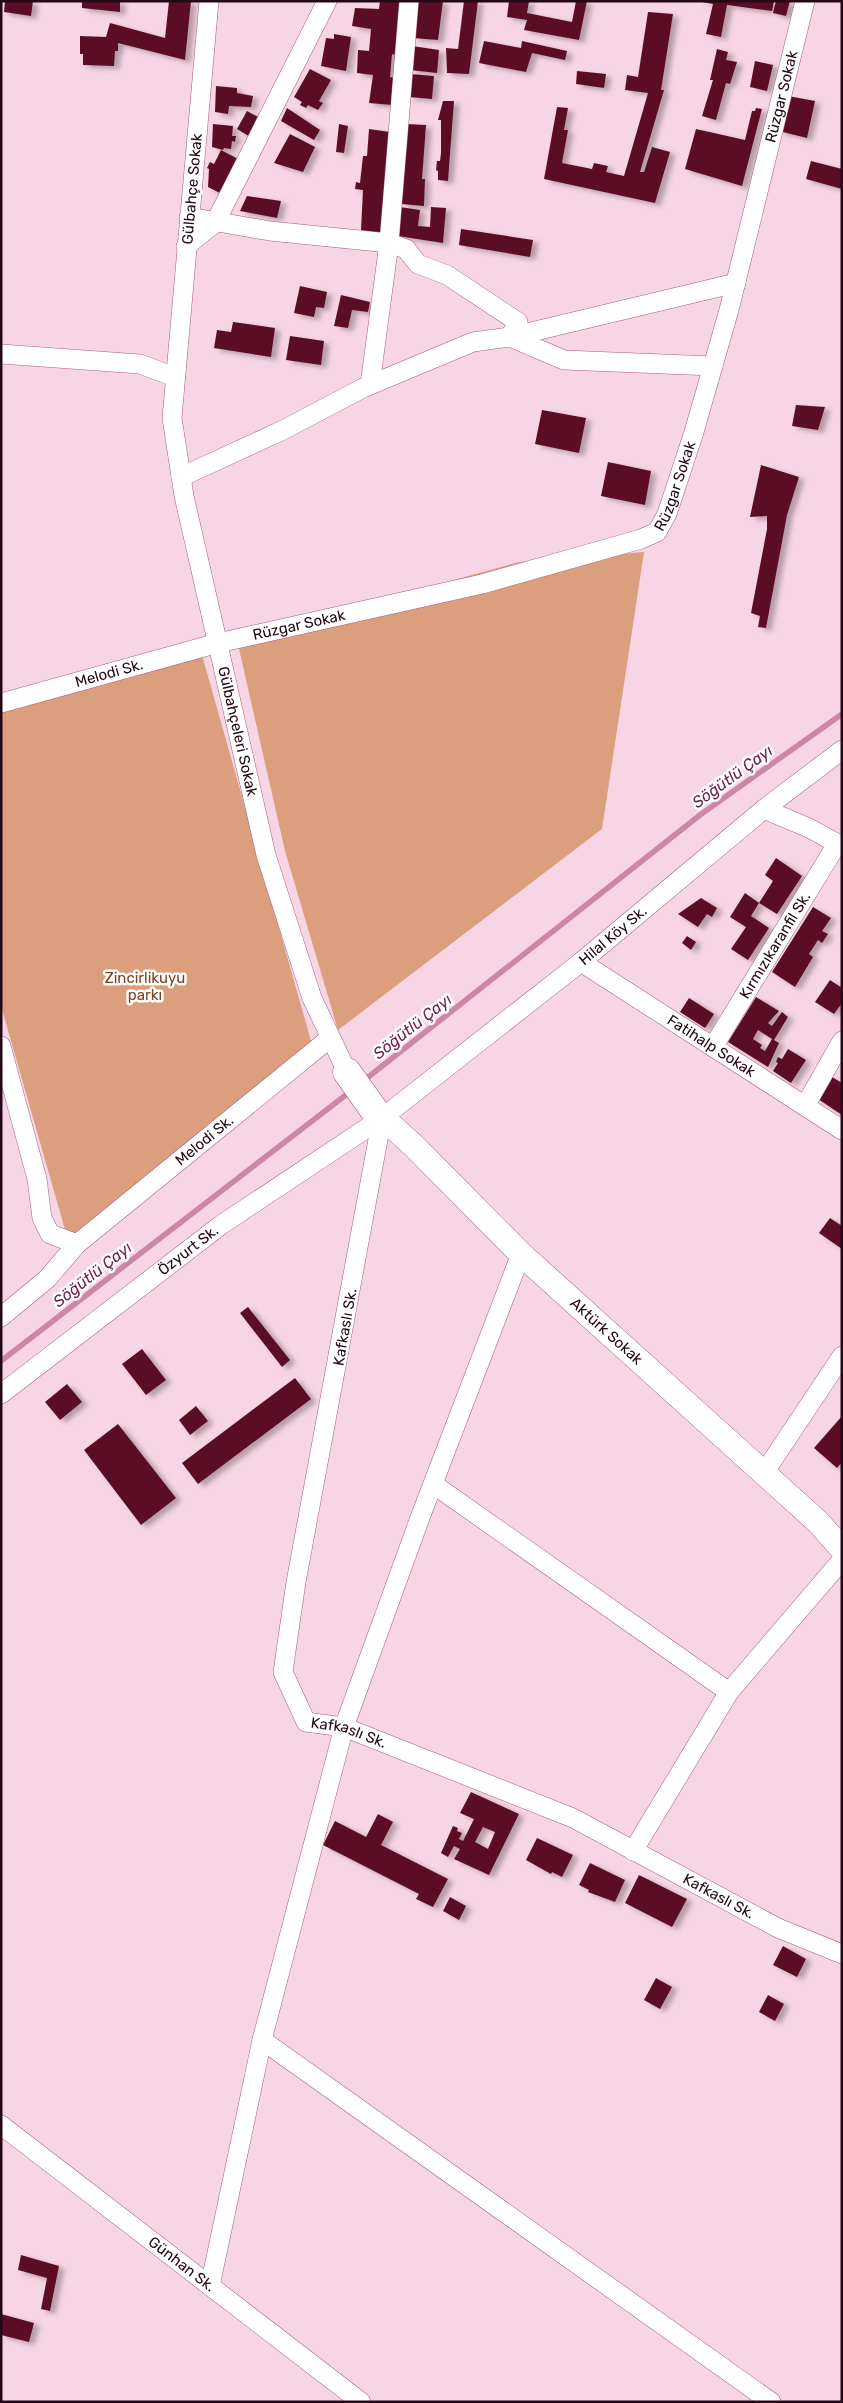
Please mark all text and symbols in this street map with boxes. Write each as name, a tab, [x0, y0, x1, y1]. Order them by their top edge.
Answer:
street label: Rüzgar Sokak	[761, 48, 802, 145]
street label: Gülbahçe Sokak	[178, 133, 206, 245]
street label: Rüzgar Sokak	[650, 439, 699, 534]
street label: Rüzgar Sokak	[251, 606, 347, 644]
street label: Melodi Sk.	[73, 655, 145, 691]
street label: Gülbahçeleri Sokak	[214, 665, 261, 798]
water label: Söğütlü Çayı	[688, 741, 776, 812]
street label: Kırmızıkaranfil Sk.	[736, 889, 814, 1002]
street label: Hilal Köy Sk.	[575, 902, 650, 969]
park label: Zincirlikuyu parkı	[105, 969, 185, 1004]
water label: Söğütlü Çayı	[369, 990, 456, 1063]
street label: Fatihalp Sokak	[664, 1011, 759, 1081]
street label: Melodi Sk.	[172, 1111, 237, 1169]
street label: Özyurt Sk.	[154, 1221, 222, 1279]
water label: Söğütlü Çayı	[49, 1238, 136, 1311]
street label: Kafkaslı Sk.	[329, 1287, 361, 1367]
street label: Aktürk Sokak	[567, 1294, 647, 1369]
street label: Kafkaslı Sk.	[310, 1714, 389, 1752]
street label: Kafkaslı Sk.	[680, 1870, 757, 1923]
street label: Günhan Sk.	[145, 2233, 219, 2295]

